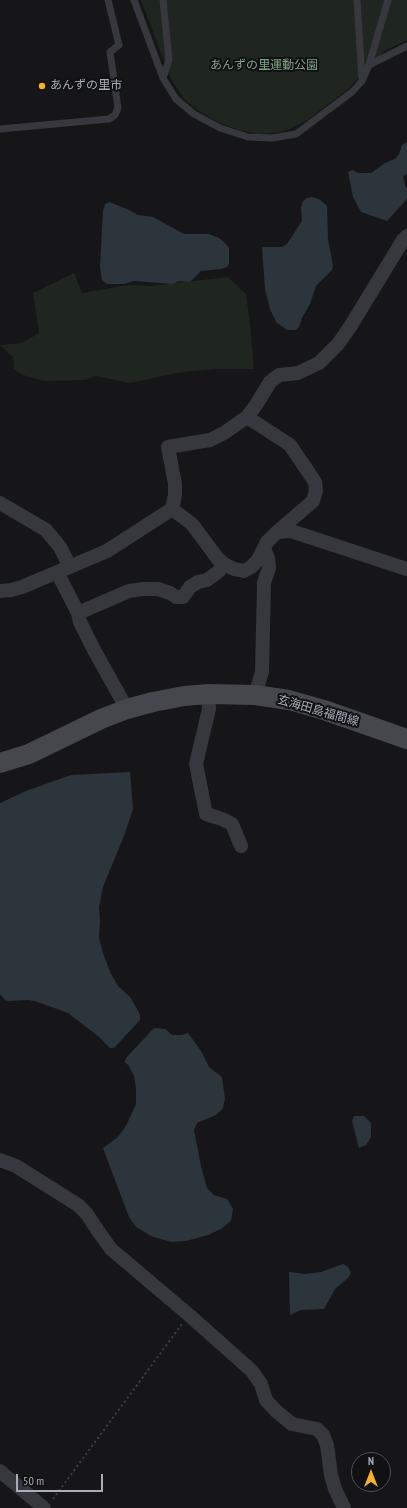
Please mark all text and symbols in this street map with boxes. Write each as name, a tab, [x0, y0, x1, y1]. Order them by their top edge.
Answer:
park label: あんずの里運動公園	[210, 59, 318, 73]
place label: あんずの里市	[50, 79, 122, 93]
marker: あんずの里市	[37, 81, 47, 91]
street label: 玄海田島福間線	[276, 693, 360, 729]
north arrow	[351, 1452, 391, 1492]
text: N	[368, 1454, 374, 1468]
scale bar	[18, 1466, 105, 1492]
text: 50 m	[23, 1473, 44, 1488]

